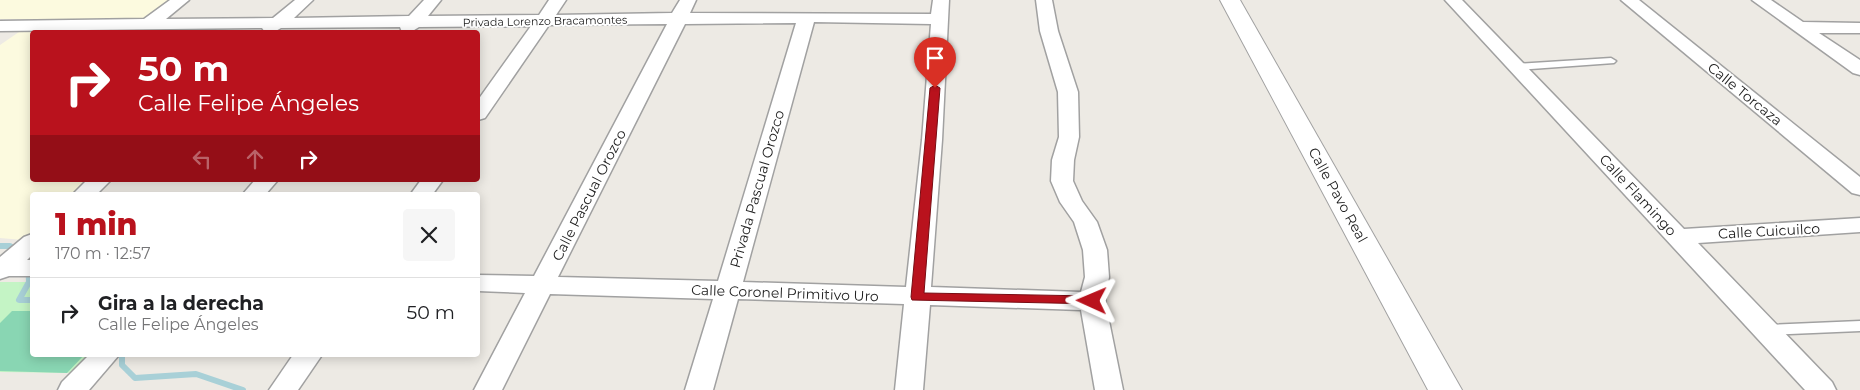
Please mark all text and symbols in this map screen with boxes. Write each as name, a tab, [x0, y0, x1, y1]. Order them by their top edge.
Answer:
street label: Privada Lorenzo Bracamontes	[463, 13, 628, 29]
pin	[914, 37, 956, 88]
icon: arrive	[921, 44, 949, 72]
text: 50 m	[138, 47, 229, 90]
icon: right	[55, 50, 120, 115]
street label: Calle Torcaza	[1704, 58, 1786, 130]
text: Calle Felipe Ángeles	[138, 90, 359, 117]
street label: Privada Pascual Orozco	[726, 108, 788, 270]
street label: Calle Pascual Orozco	[548, 126, 630, 264]
street label: Calle Pavo Real	[1304, 144, 1372, 246]
icon: left	[188, 145, 216, 173]
icon: ahead	[241, 145, 269, 173]
icon: right	[294, 145, 322, 173]
street label: Calle Flamingo	[1596, 150, 1681, 240]
text: 1 min	[55, 206, 138, 243]
button: close	[403, 209, 455, 261]
street label: Calle Cuicuilco	[1718, 219, 1821, 243]
text: 170 m · 12:57	[55, 244, 151, 263]
position arrow	[1065, 274, 1117, 326]
street label: Calle Coronel Primitivo Uro	[691, 281, 879, 305]
text: Gira a la derecha	[98, 292, 264, 315]
icon: right	[55, 299, 83, 327]
text: 50 m	[407, 301, 455, 324]
text: Calle Felipe Ángeles	[98, 315, 259, 334]

